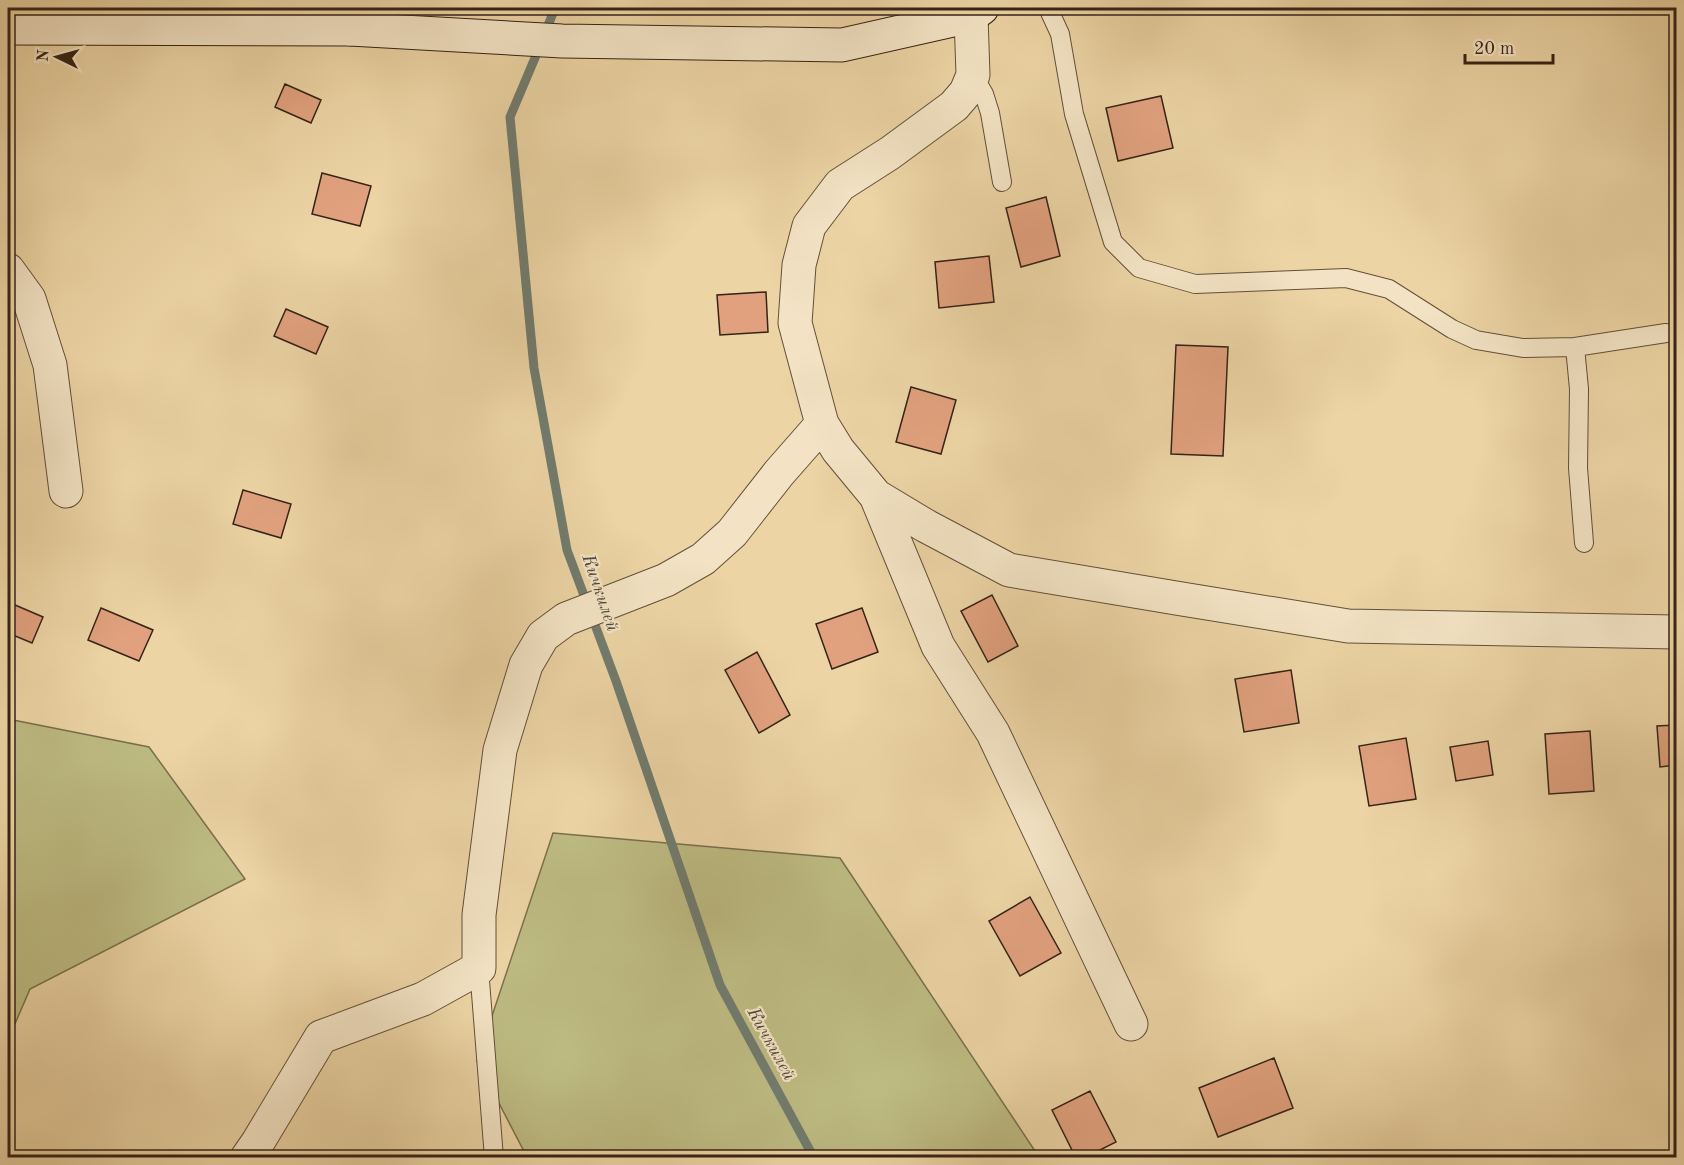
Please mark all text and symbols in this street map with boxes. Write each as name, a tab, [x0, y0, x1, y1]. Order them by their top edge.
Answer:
north arrow	[27, 27, 87, 87]
scale bar	[1465, 27, 1554, 65]
text: 20 m	[1474, 40, 1514, 58]
text: N	[36, 48, 53, 63]
water label: Кичкилей	[578, 551, 622, 634]
water label: Кичкилей	[743, 1004, 798, 1083]

